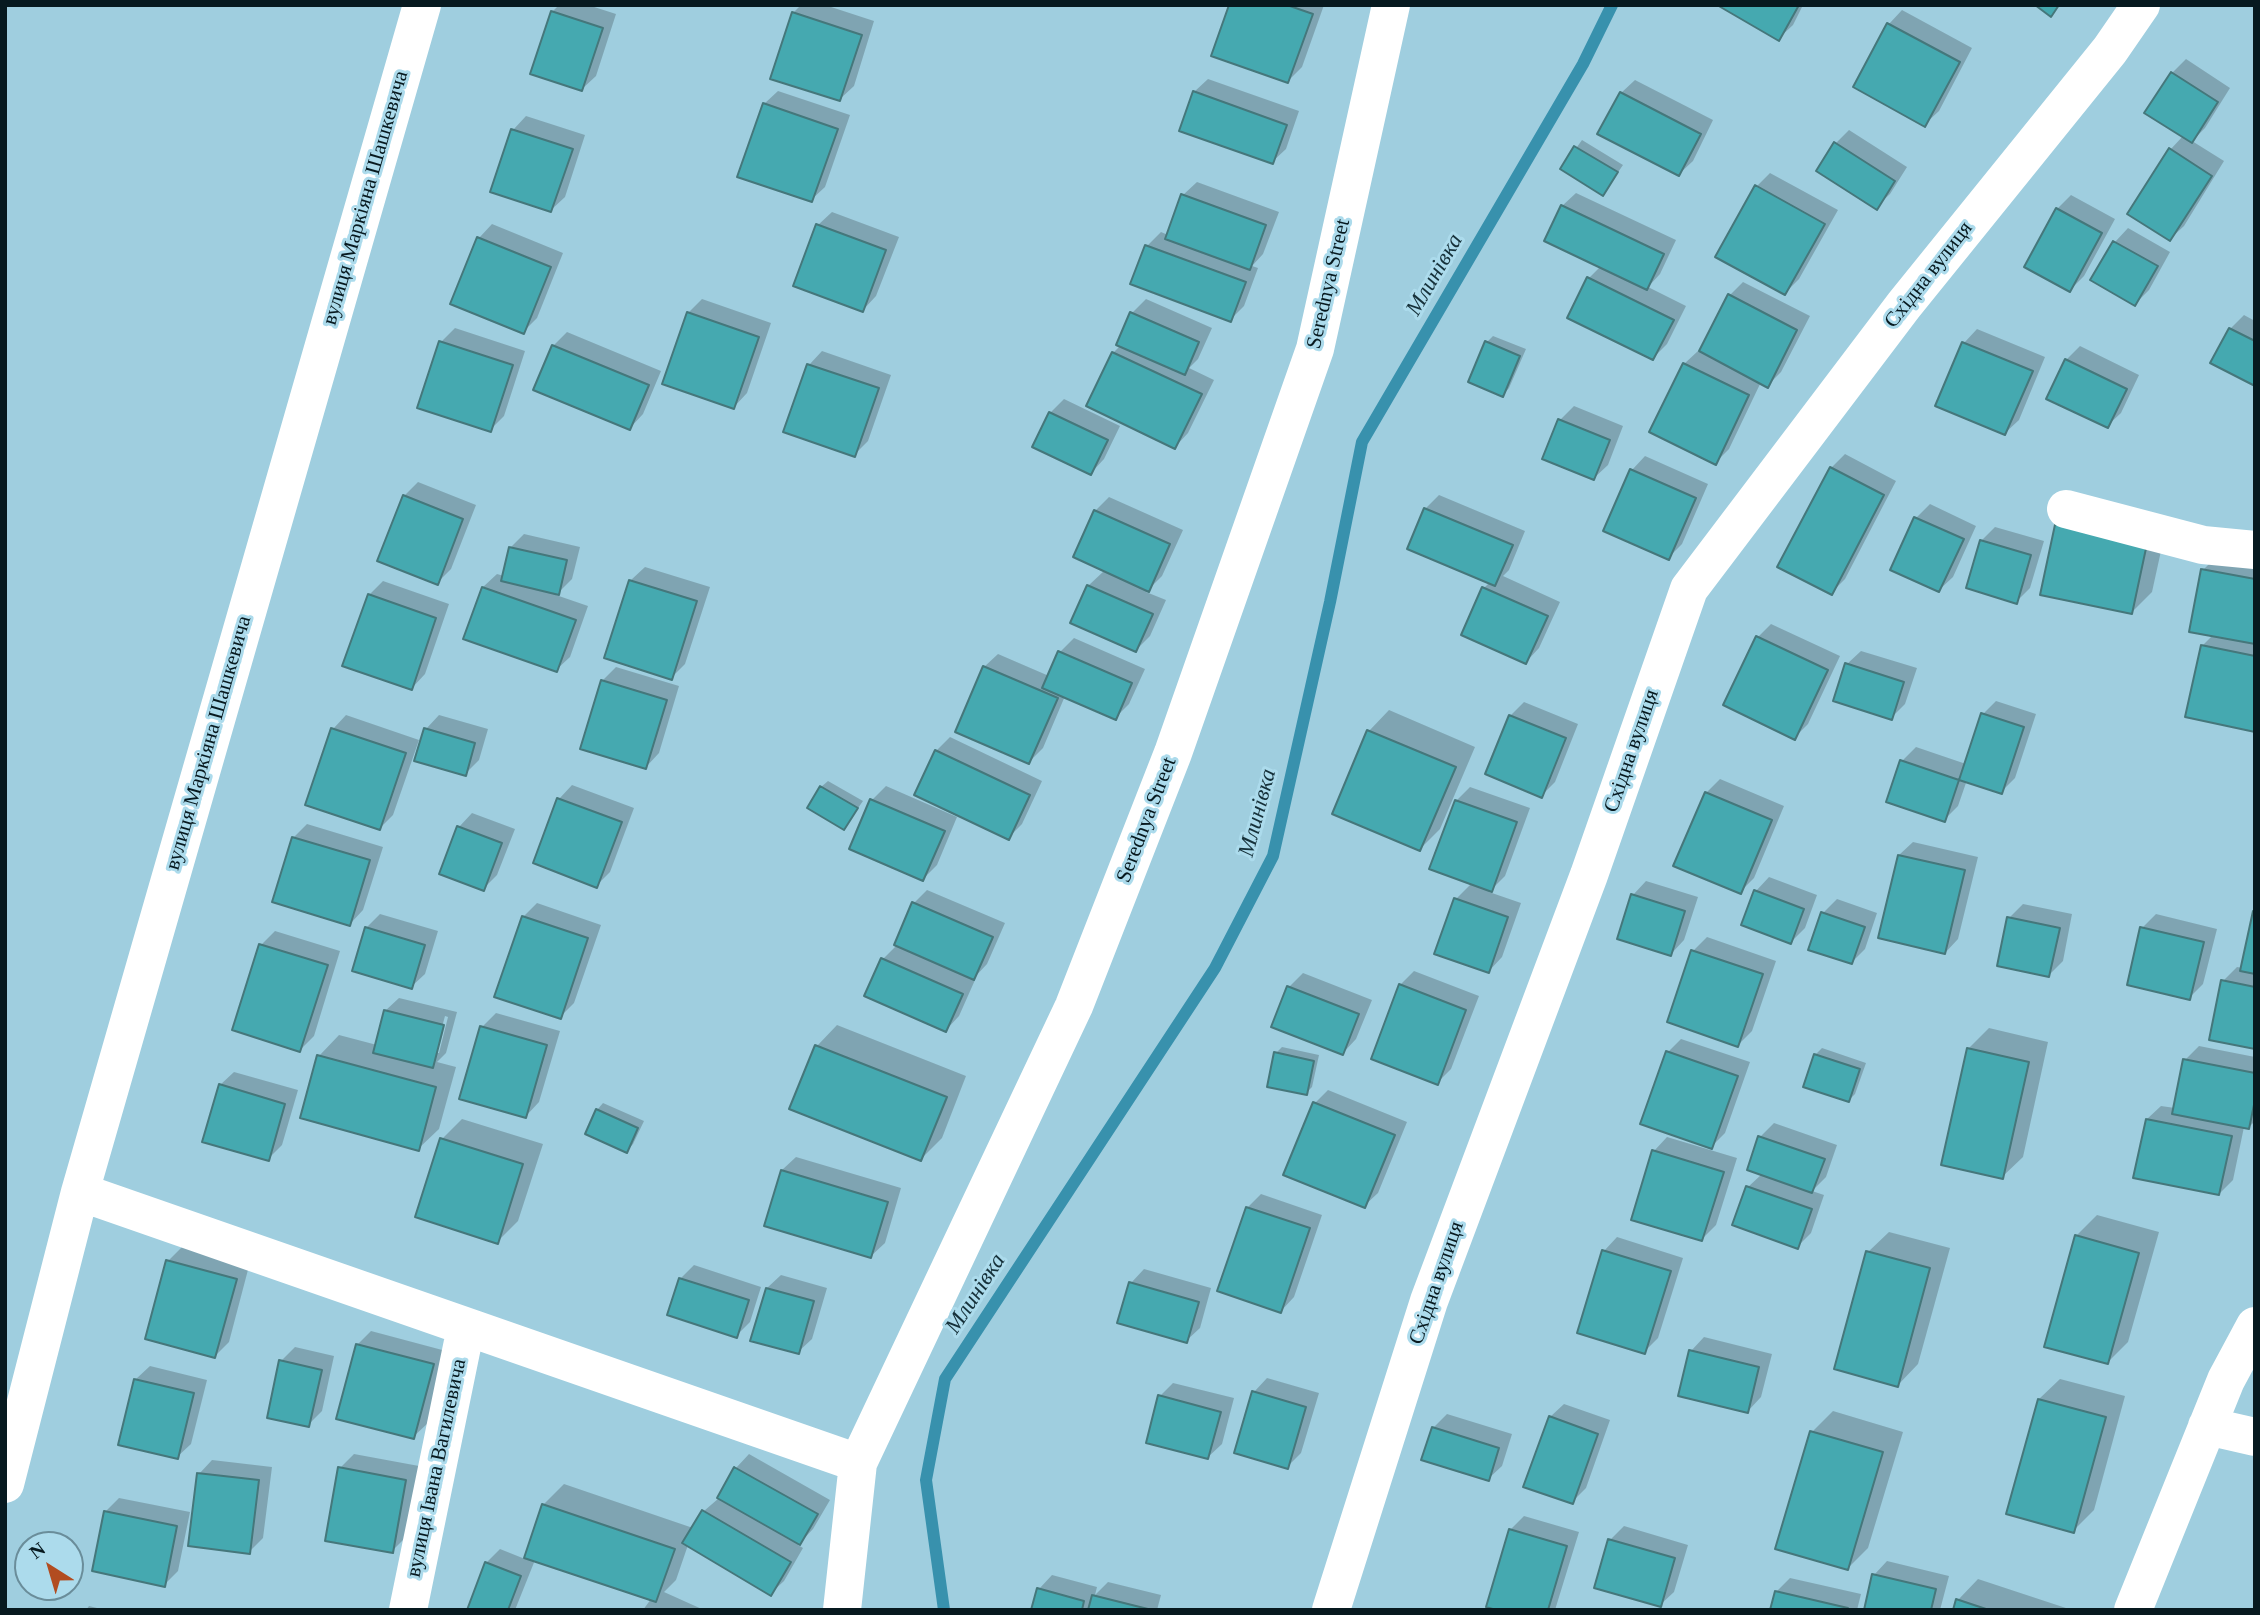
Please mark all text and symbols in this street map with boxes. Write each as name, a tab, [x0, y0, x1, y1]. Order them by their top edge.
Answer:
street label: вулиця Маркіяна Шашкевича	[318, 68, 414, 328]
street label: Serednya Street	[1302, 217, 1356, 351]
street label: Східна вулиця	[1880, 217, 1978, 333]
water label: Млинівка	[1401, 229, 1469, 321]
street label: вулиця Маркіяна Шашкевича	[161, 613, 257, 873]
street label: Східна вулиця	[1599, 686, 1665, 816]
street label: Serednya Street	[1112, 754, 1182, 886]
water label: Млинівка	[1233, 766, 1283, 860]
street label: Східна вулиця	[1404, 1218, 1470, 1348]
water label: Млинівка	[940, 1249, 1012, 1339]
street label: вулиця Івана Вагилевича	[402, 1357, 472, 1579]
north arrow	[14, 1531, 84, 1601]
text: N	[25, 1538, 49, 1563]

